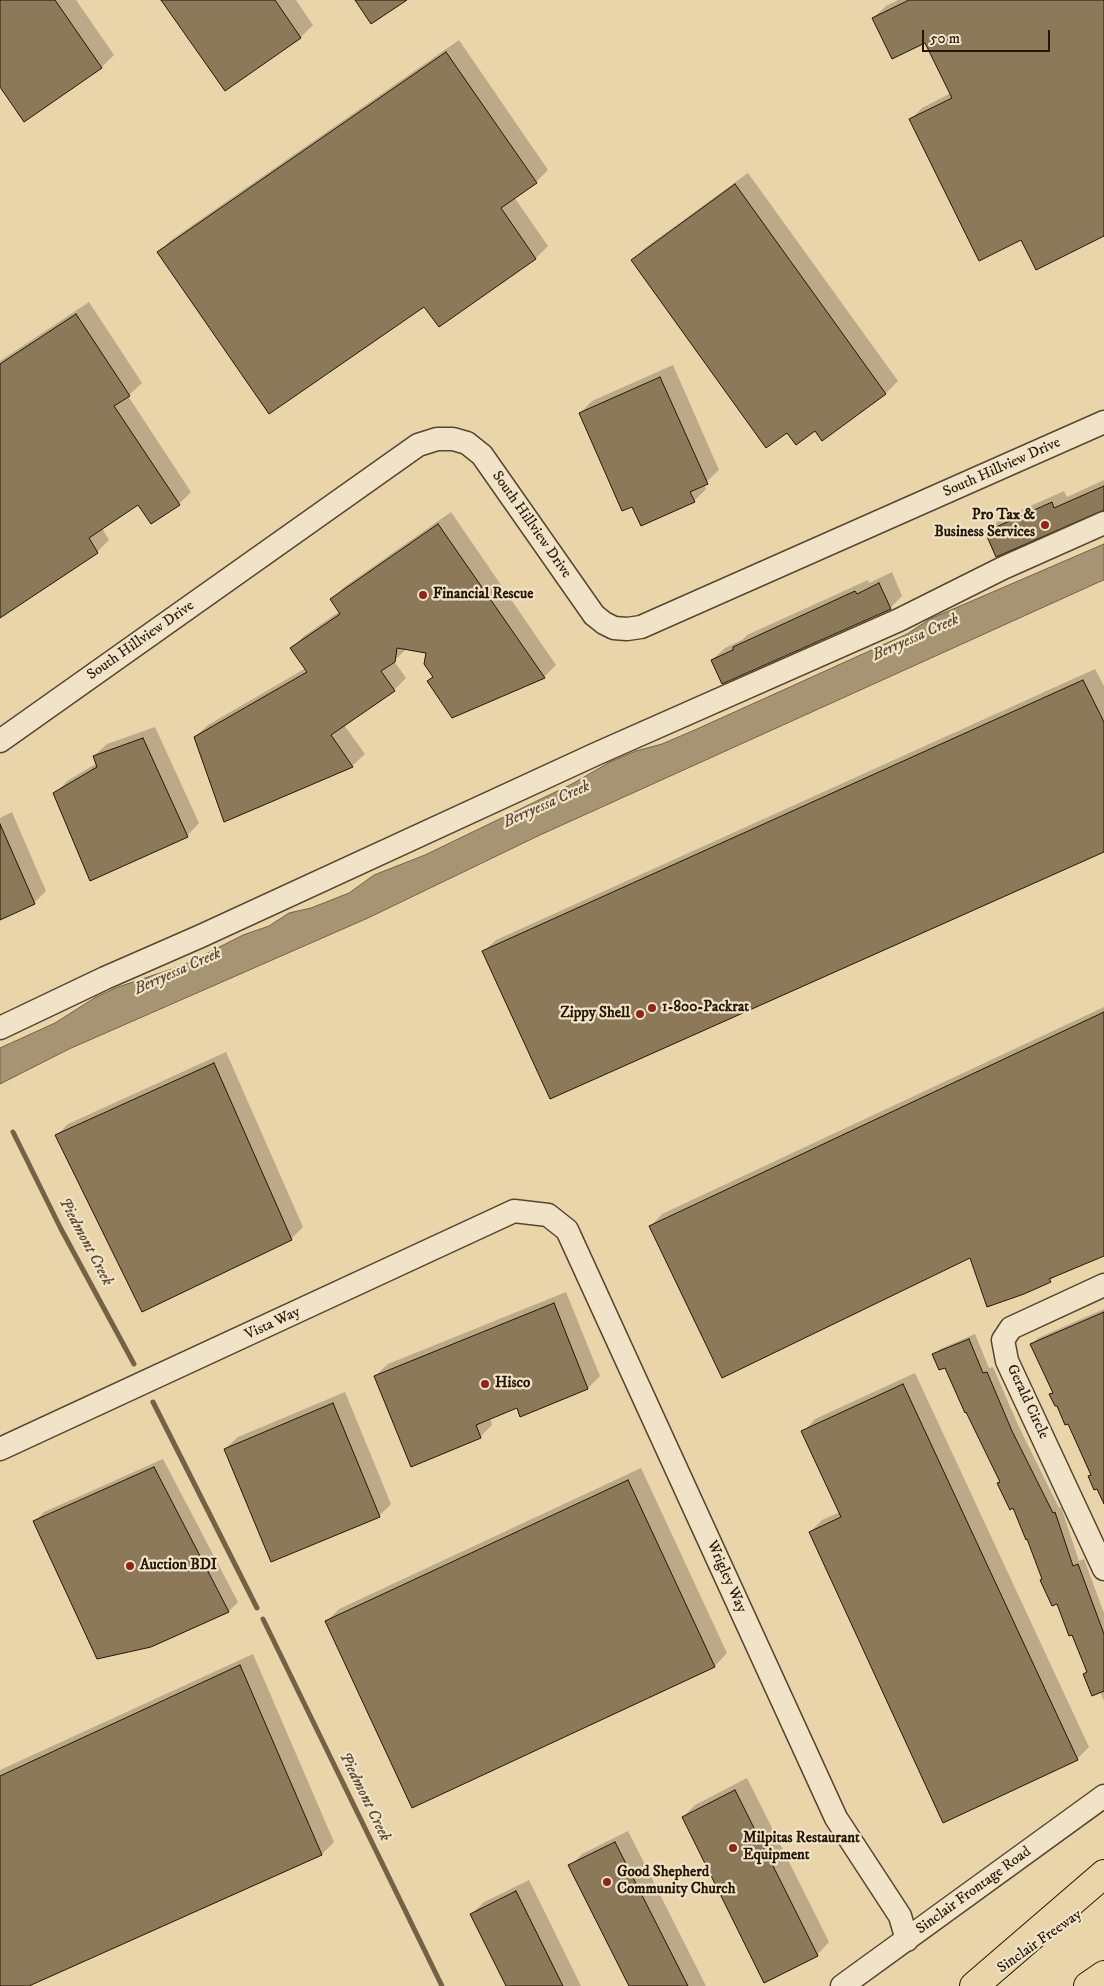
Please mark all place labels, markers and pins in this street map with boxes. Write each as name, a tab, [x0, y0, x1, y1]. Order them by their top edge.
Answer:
place label: Pro Tax & Business Services	[934, 507, 1035, 542]
marker: Pro Tax & Business Services	[1039, 519, 1051, 531]
place label: Financial Rescue	[433, 586, 534, 604]
marker: Financial Rescue	[417, 589, 429, 601]
place label: 1-800-Packrat	[662, 999, 749, 1017]
marker: 1-800-Packrat	[646, 1002, 658, 1014]
place label: Zippy Shell	[560, 1005, 630, 1023]
marker: Zippy Shell	[634, 1008, 646, 1020]
place label: Hisco	[495, 1375, 530, 1393]
marker: Hisco	[479, 1378, 491, 1390]
place label: Auction BDI	[140, 1557, 217, 1575]
marker: Auction BDI	[124, 1560, 136, 1572]
place label: Milpitas Restaurant Equipment	[743, 1830, 860, 1865]
marker: Milpitas Restaurant Equipment	[727, 1842, 739, 1854]
place label: Good Shepherd Community Church	[617, 1864, 736, 1899]
marker: Good Shepherd Community Church	[601, 1876, 613, 1888]

